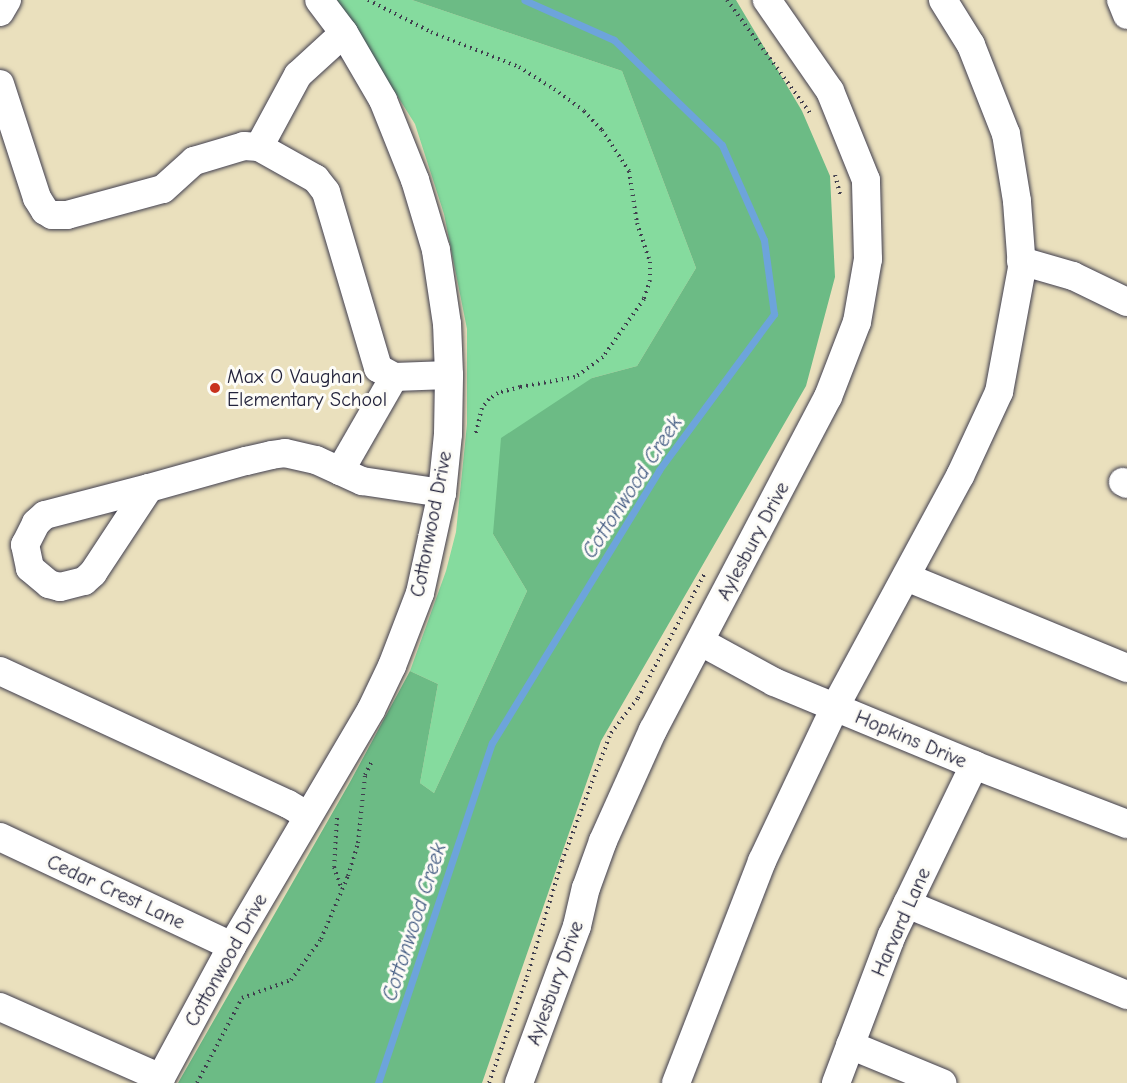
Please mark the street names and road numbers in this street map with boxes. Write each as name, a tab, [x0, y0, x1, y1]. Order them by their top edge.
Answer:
street label: Cottonwood Drive	[405, 449, 457, 599]
street label: Aylesbury Drive	[712, 478, 794, 604]
street label: Hopkins Drive	[852, 705, 970, 773]
street label: Cedar Crest Lane	[43, 850, 189, 934]
street label: Harvard Lane	[866, 864, 936, 980]
street label: Cottonwood Drive	[180, 889, 272, 1031]
street label: Aylesbury Drive	[521, 917, 589, 1049]

